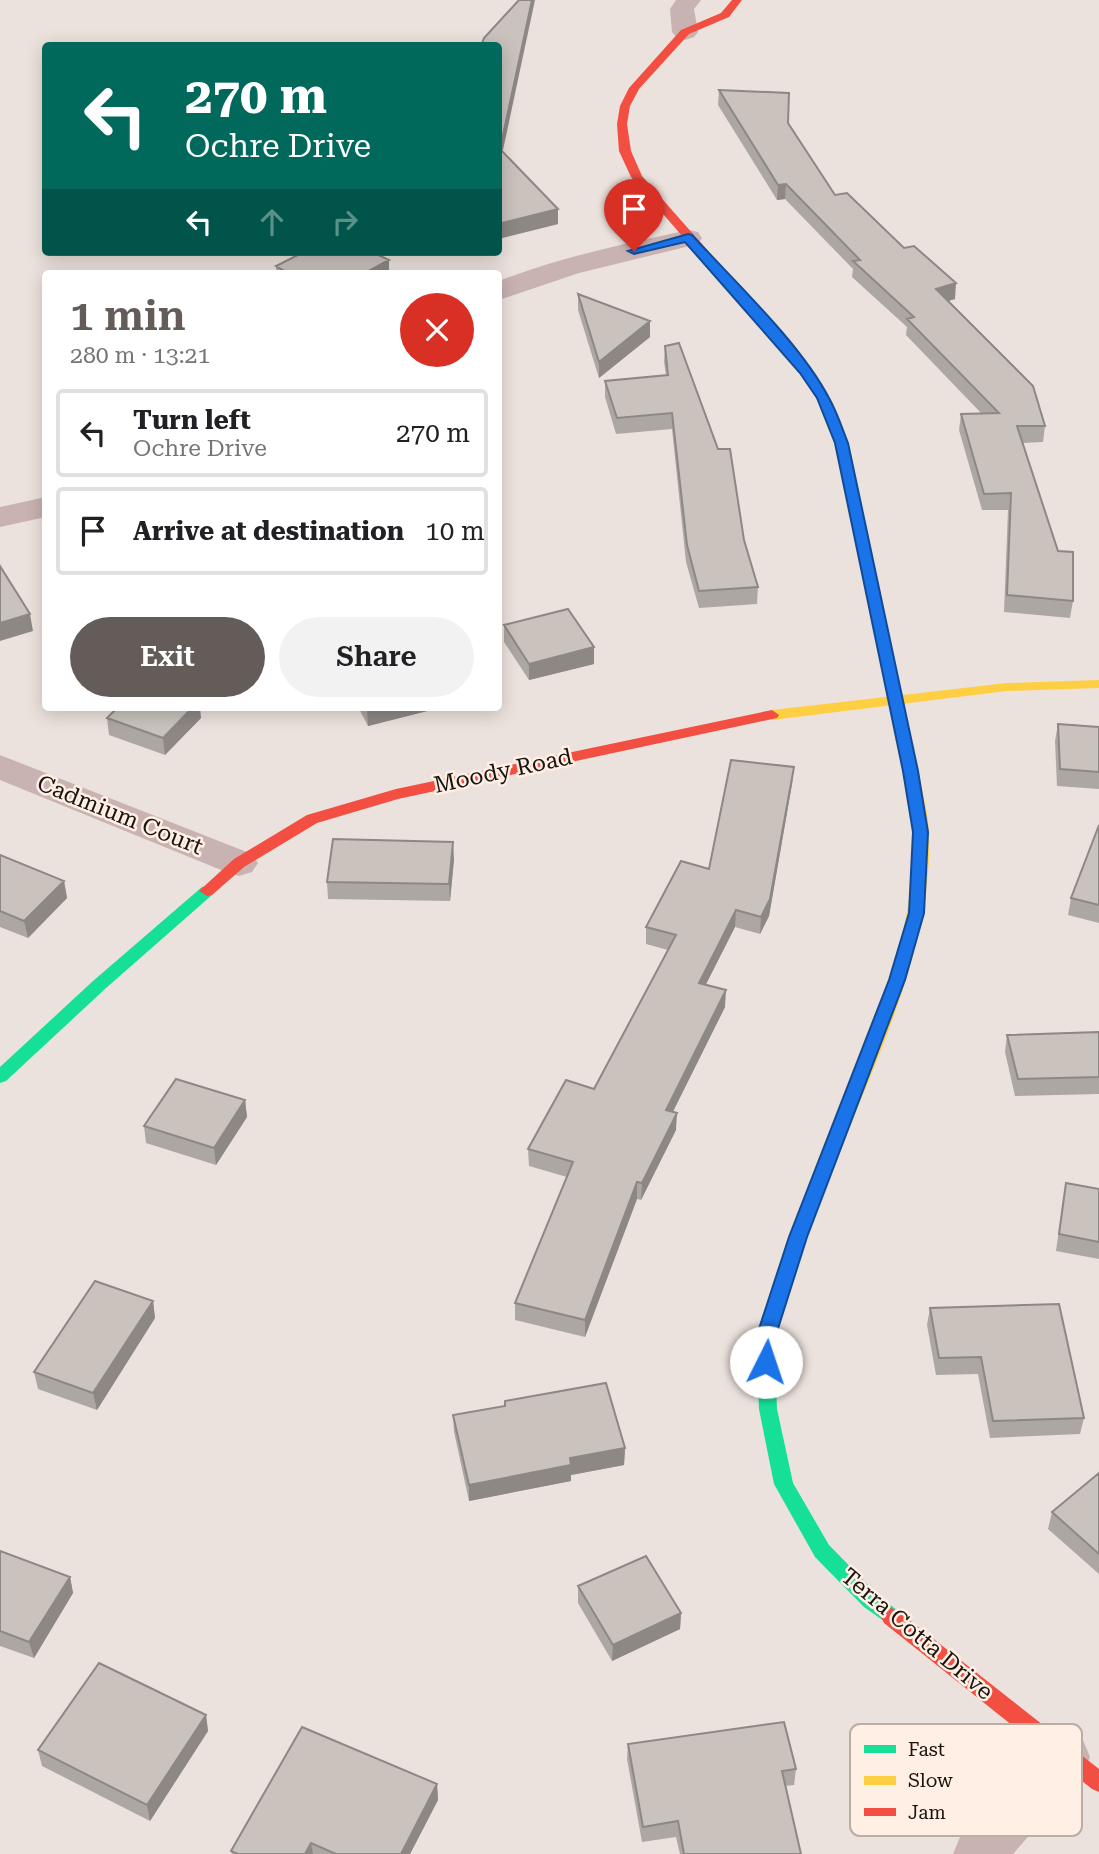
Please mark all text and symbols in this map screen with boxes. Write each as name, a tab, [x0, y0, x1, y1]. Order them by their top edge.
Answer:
text: 270 m	[185, 68, 327, 125]
icon: left	[70, 70, 161, 161]
text: Ochre Drive	[185, 127, 371, 165]
pin	[604, 179, 664, 251]
icon: arrive	[615, 190, 653, 228]
icon: left	[180, 203, 218, 241]
icon: ahead	[253, 203, 291, 241]
icon: right	[326, 203, 364, 241]
text: 1 min	[70, 291, 186, 340]
button: close	[400, 293, 474, 367]
text: 280 m · 13:21	[70, 342, 210, 369]
text: Turn left	[133, 405, 251, 435]
icon: left	[74, 414, 112, 452]
text: 270 m	[396, 418, 470, 448]
text: Ochre Drive	[133, 435, 267, 462]
icon: arrive	[74, 512, 112, 550]
text: Arrive at destination	[133, 516, 404, 546]
text: 10 m	[425, 516, 485, 546]
button: Exit	[70, 617, 265, 697]
button: Share	[279, 617, 474, 697]
street label: Moody Road	[431, 743, 575, 799]
street label: Cadmium Court	[33, 769, 207, 861]
position arrow	[729, 1325, 803, 1399]
street label: Terra Cotta Drive	[836, 1563, 998, 1705]
legend	[850, 1724, 1082, 1836]
text: Fast	[908, 1738, 945, 1761]
text: Slow	[908, 1769, 953, 1792]
text: Jam	[908, 1801, 946, 1824]

